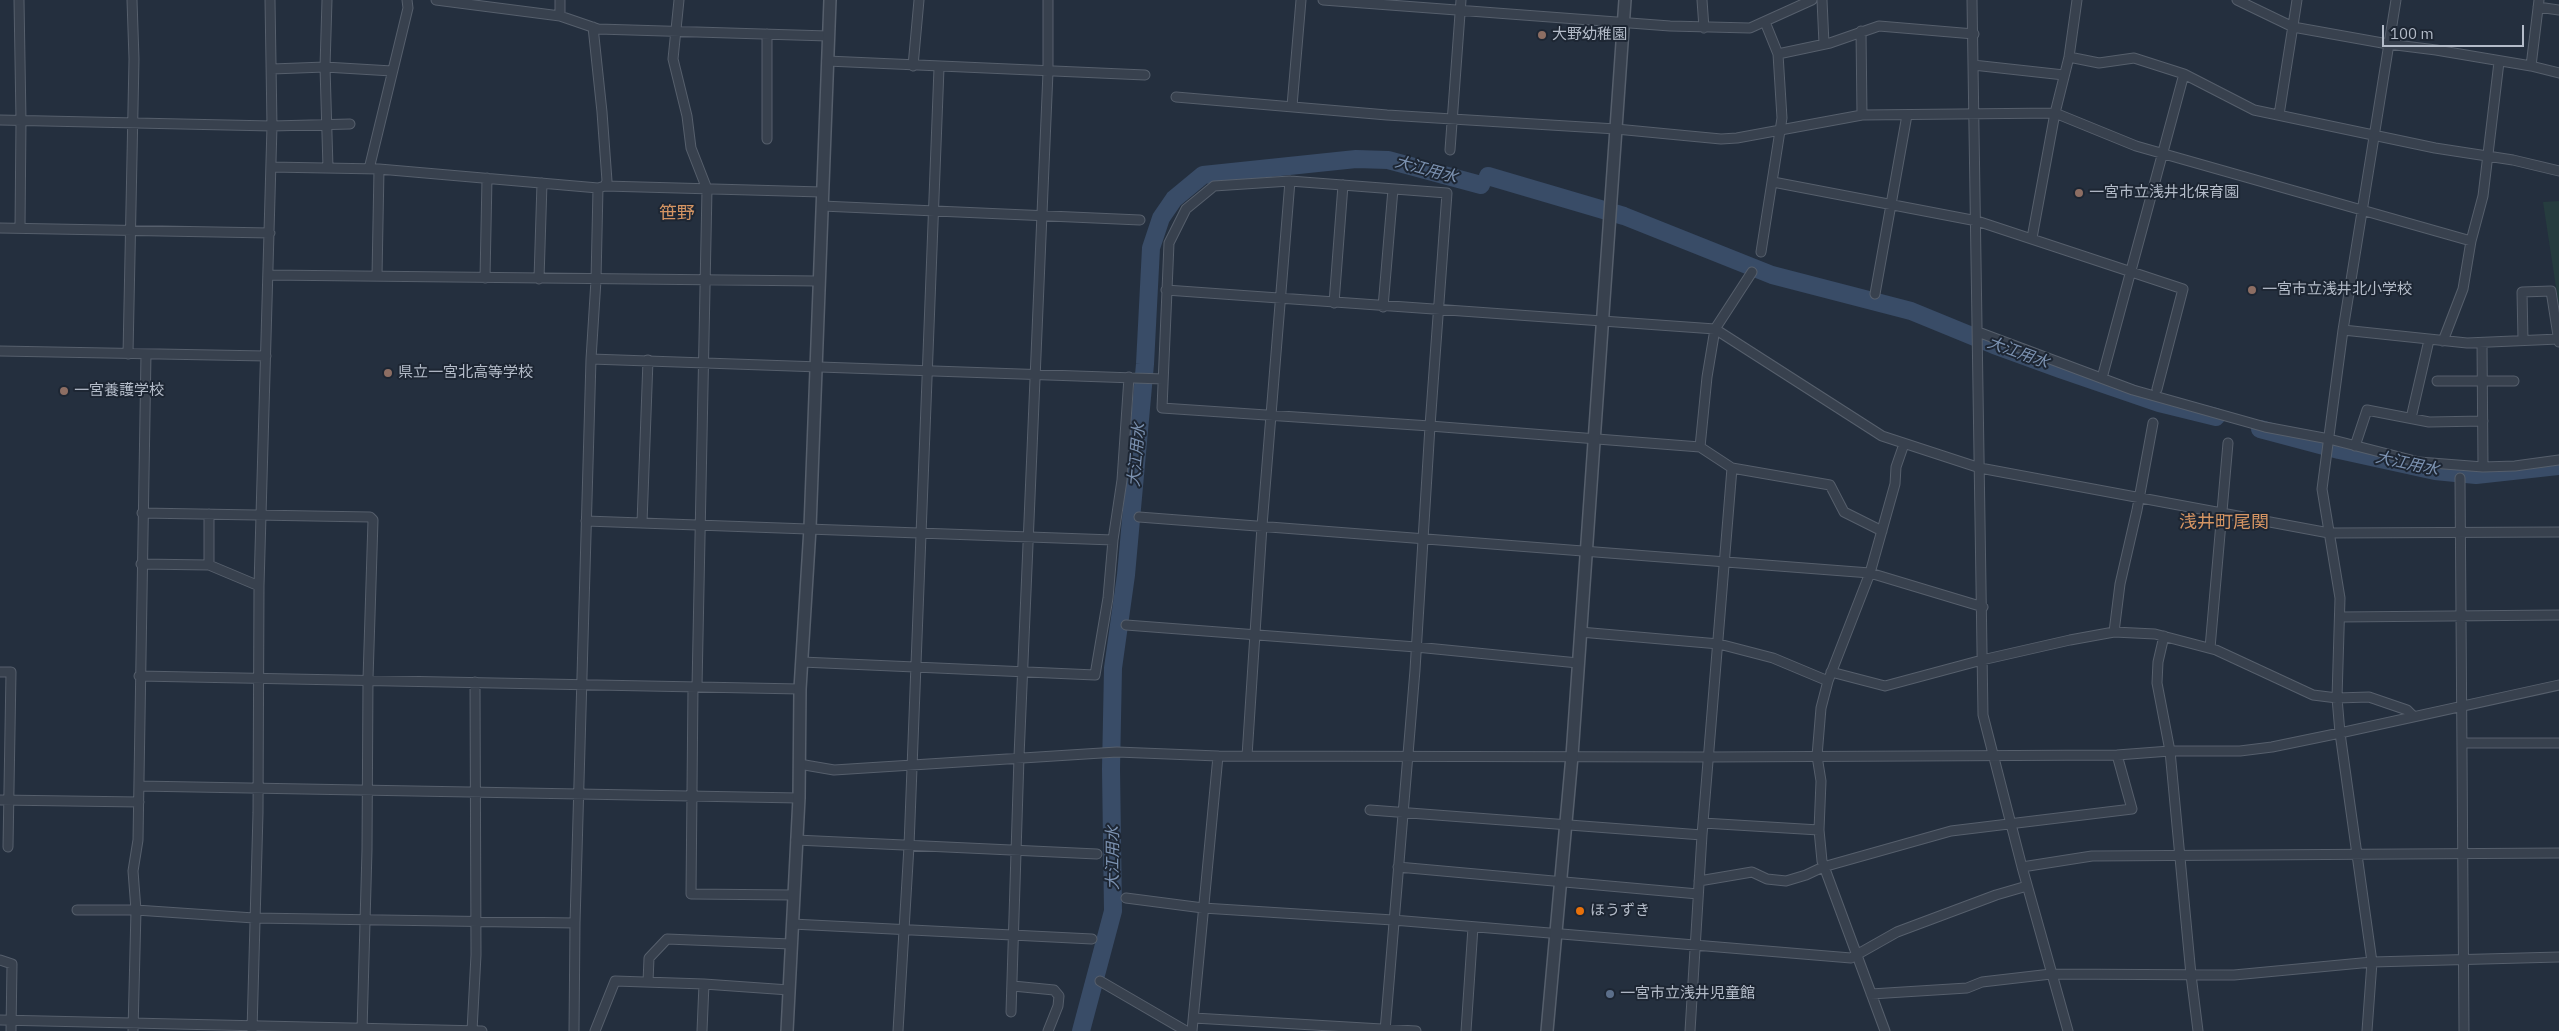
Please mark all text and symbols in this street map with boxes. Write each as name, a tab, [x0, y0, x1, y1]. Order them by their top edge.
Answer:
scale bar	[2384, 15, 2526, 47]
text: 100 m	[2390, 24, 2434, 43]
place label: 大野幼稚園	[1552, 26, 1627, 44]
marker: 大野幼稚園	[1536, 29, 1548, 41]
water label: 大江用水	[1393, 152, 1459, 188]
place label: 一宮市立浅井北保育園	[2089, 184, 2239, 202]
marker: 一宮市立浅井北保育園	[2073, 187, 2085, 199]
district label: 笹野	[659, 203, 695, 225]
place label: 一宮市立浅井北小学校	[2262, 281, 2412, 299]
marker: 一宮市立浅井北小学校	[2246, 284, 2258, 296]
water label: 大江用水	[1985, 333, 2051, 373]
place label: 県立一宮北高等学校	[398, 364, 533, 382]
marker: 県立一宮北高等学校	[382, 367, 394, 379]
place label: 一宮養護学校	[74, 382, 164, 400]
marker: 一宮養護学校	[58, 385, 70, 397]
water label: 大江用水	[1125, 422, 1149, 488]
water label: 大江用水	[2374, 448, 2440, 480]
district label: 浅井町尾関	[2179, 512, 2269, 534]
water label: 大江用水	[1103, 826, 1123, 890]
place label: ほうずき	[1590, 902, 1650, 920]
marker: ほうずき	[1574, 905, 1586, 917]
place label: 一宮市立浅井児童館	[1620, 985, 1755, 1003]
marker: 一宮市立浅井児童館	[1604, 988, 1616, 1000]

